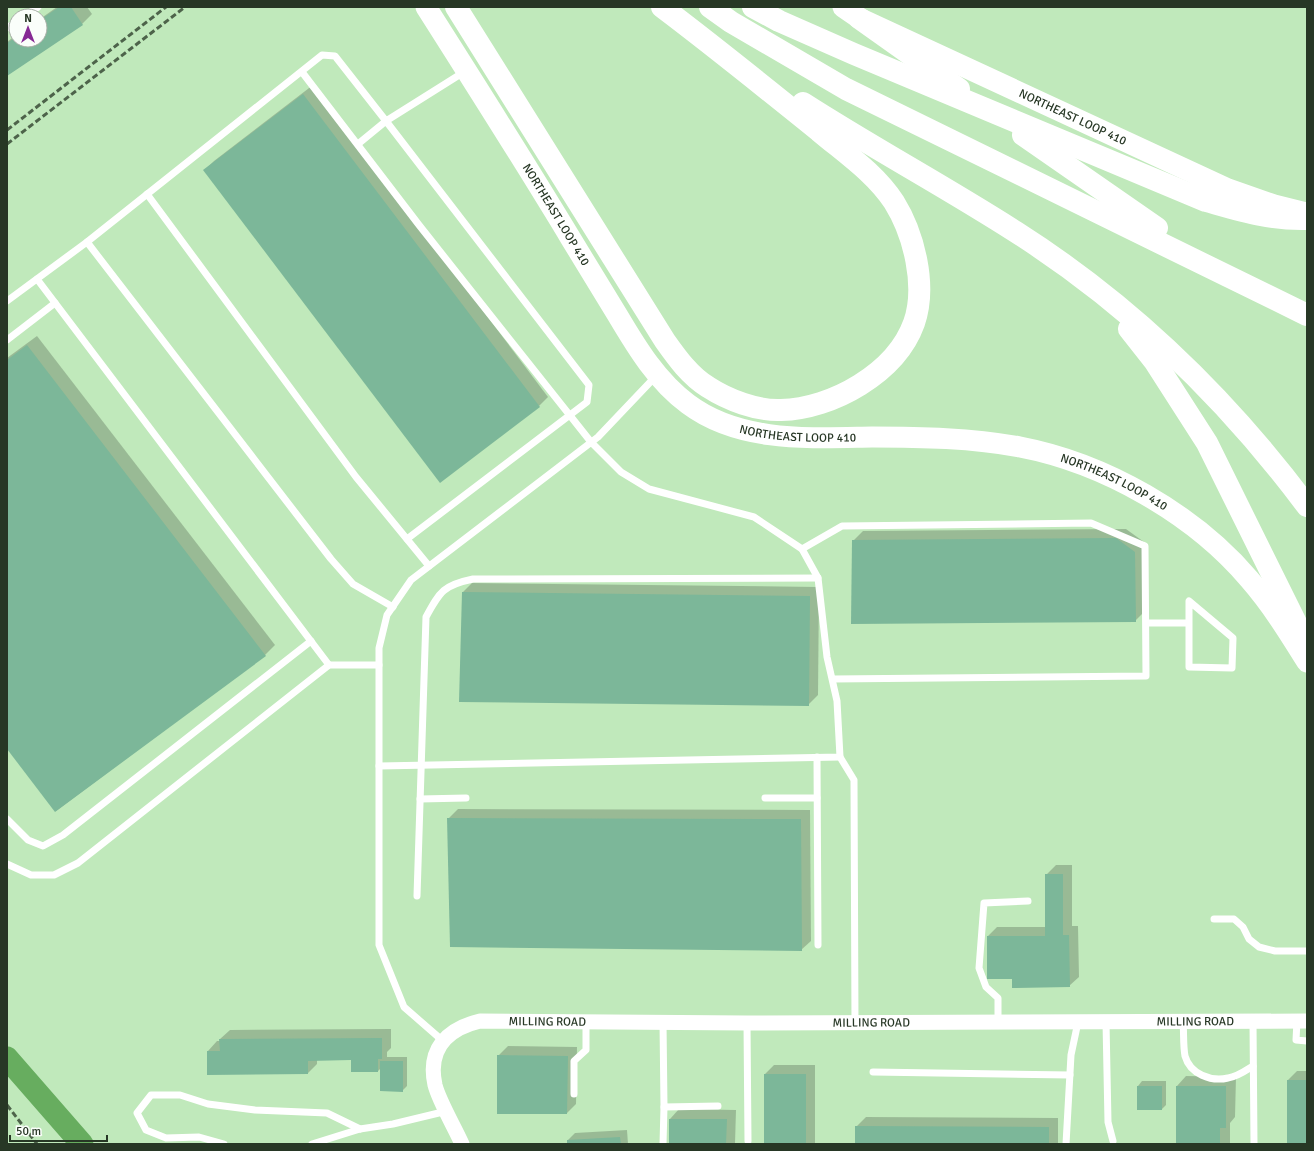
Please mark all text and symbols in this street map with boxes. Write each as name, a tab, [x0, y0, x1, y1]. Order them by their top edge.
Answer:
north arrow	[8, 8, 48, 48]
text: N	[24, 12, 32, 25]
street label: NORTHEAST LOOP 410	[1016, 86, 1129, 149]
street label: NORTHEAST LOOP 410	[519, 161, 593, 269]
street label: NORTHEAST LOOP 410	[738, 422, 856, 446]
street label: NORTHEAST LOOP 410	[1059, 451, 1170, 514]
street label: MILLING ROAD	[508, 1014, 586, 1030]
street label: MILLING ROAD	[1156, 1014, 1234, 1030]
street label: MILLING ROAD	[832, 1015, 910, 1031]
scale bar	[10, 1117, 107, 1143]
text: 50 m	[16, 1124, 41, 1139]

